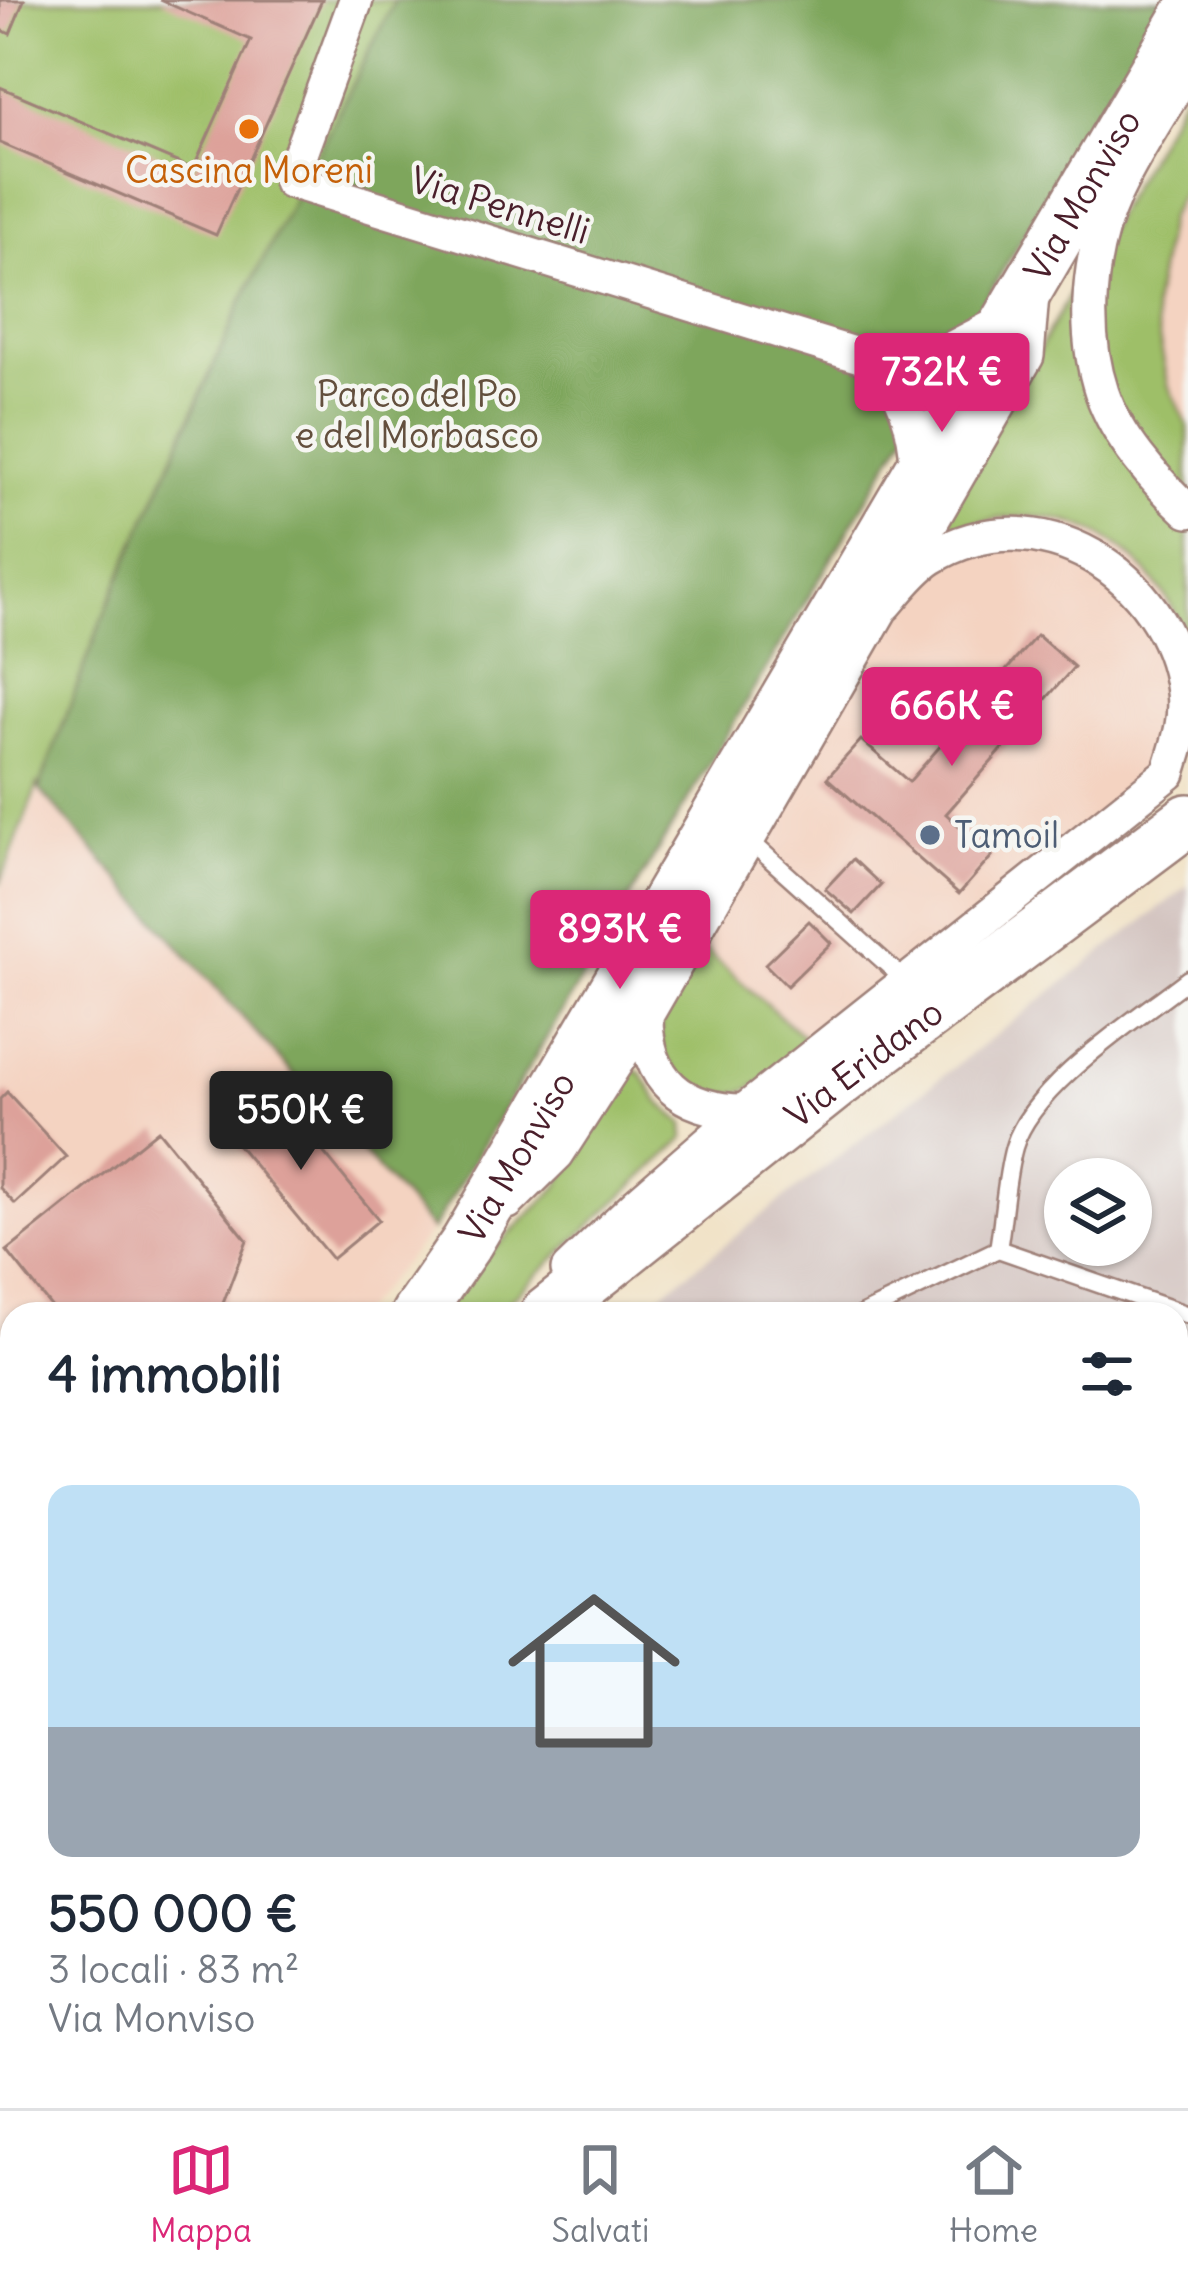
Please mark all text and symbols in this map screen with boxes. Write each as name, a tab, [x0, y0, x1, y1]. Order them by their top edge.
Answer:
street label: Via Monviso	[1015, 101, 1151, 289]
marker: Cascina Moreni	[236, 116, 262, 142]
place label: Cascina Moreni	[125, 148, 373, 193]
street label: Via Pennelli	[405, 157, 595, 254]
pin: 732K €	[844, 333, 1040, 435]
text: 732K €	[881, 347, 1003, 396]
park label: Parco del Po e del Morbasco	[295, 372, 539, 458]
pin: 666K €	[854, 667, 1050, 769]
text: 666K €	[889, 681, 1015, 730]
place label: Tamoil	[954, 813, 1059, 858]
marker: Tamoil	[917, 822, 943, 848]
pin: 893K €	[522, 890, 718, 992]
text: 893K €	[557, 904, 683, 953]
street label: Via Eridano	[776, 989, 952, 1138]
street label: Via Monviso	[449, 1063, 585, 1251]
pin: 550K €	[203, 1071, 399, 1173]
text: 550K €	[237, 1085, 365, 1134]
map controls	[1044, 1158, 1152, 1266]
button: layers	[1044, 1158, 1152, 1266]
icon: filters	[1074, 1341, 1140, 1407]
text: 4 immobili	[48, 1342, 282, 1406]
icon: home	[486, 1563, 702, 1779]
text: 550 000 €	[48, 1881, 298, 1945]
text: 3 locali · 83 m²	[48, 1945, 299, 1994]
text: Via Monviso	[48, 1994, 255, 2043]
tab: Mappa	[150, 2137, 252, 2251]
tab: Salvati	[552, 2137, 649, 2251]
tab: Home	[949, 2137, 1038, 2251]

